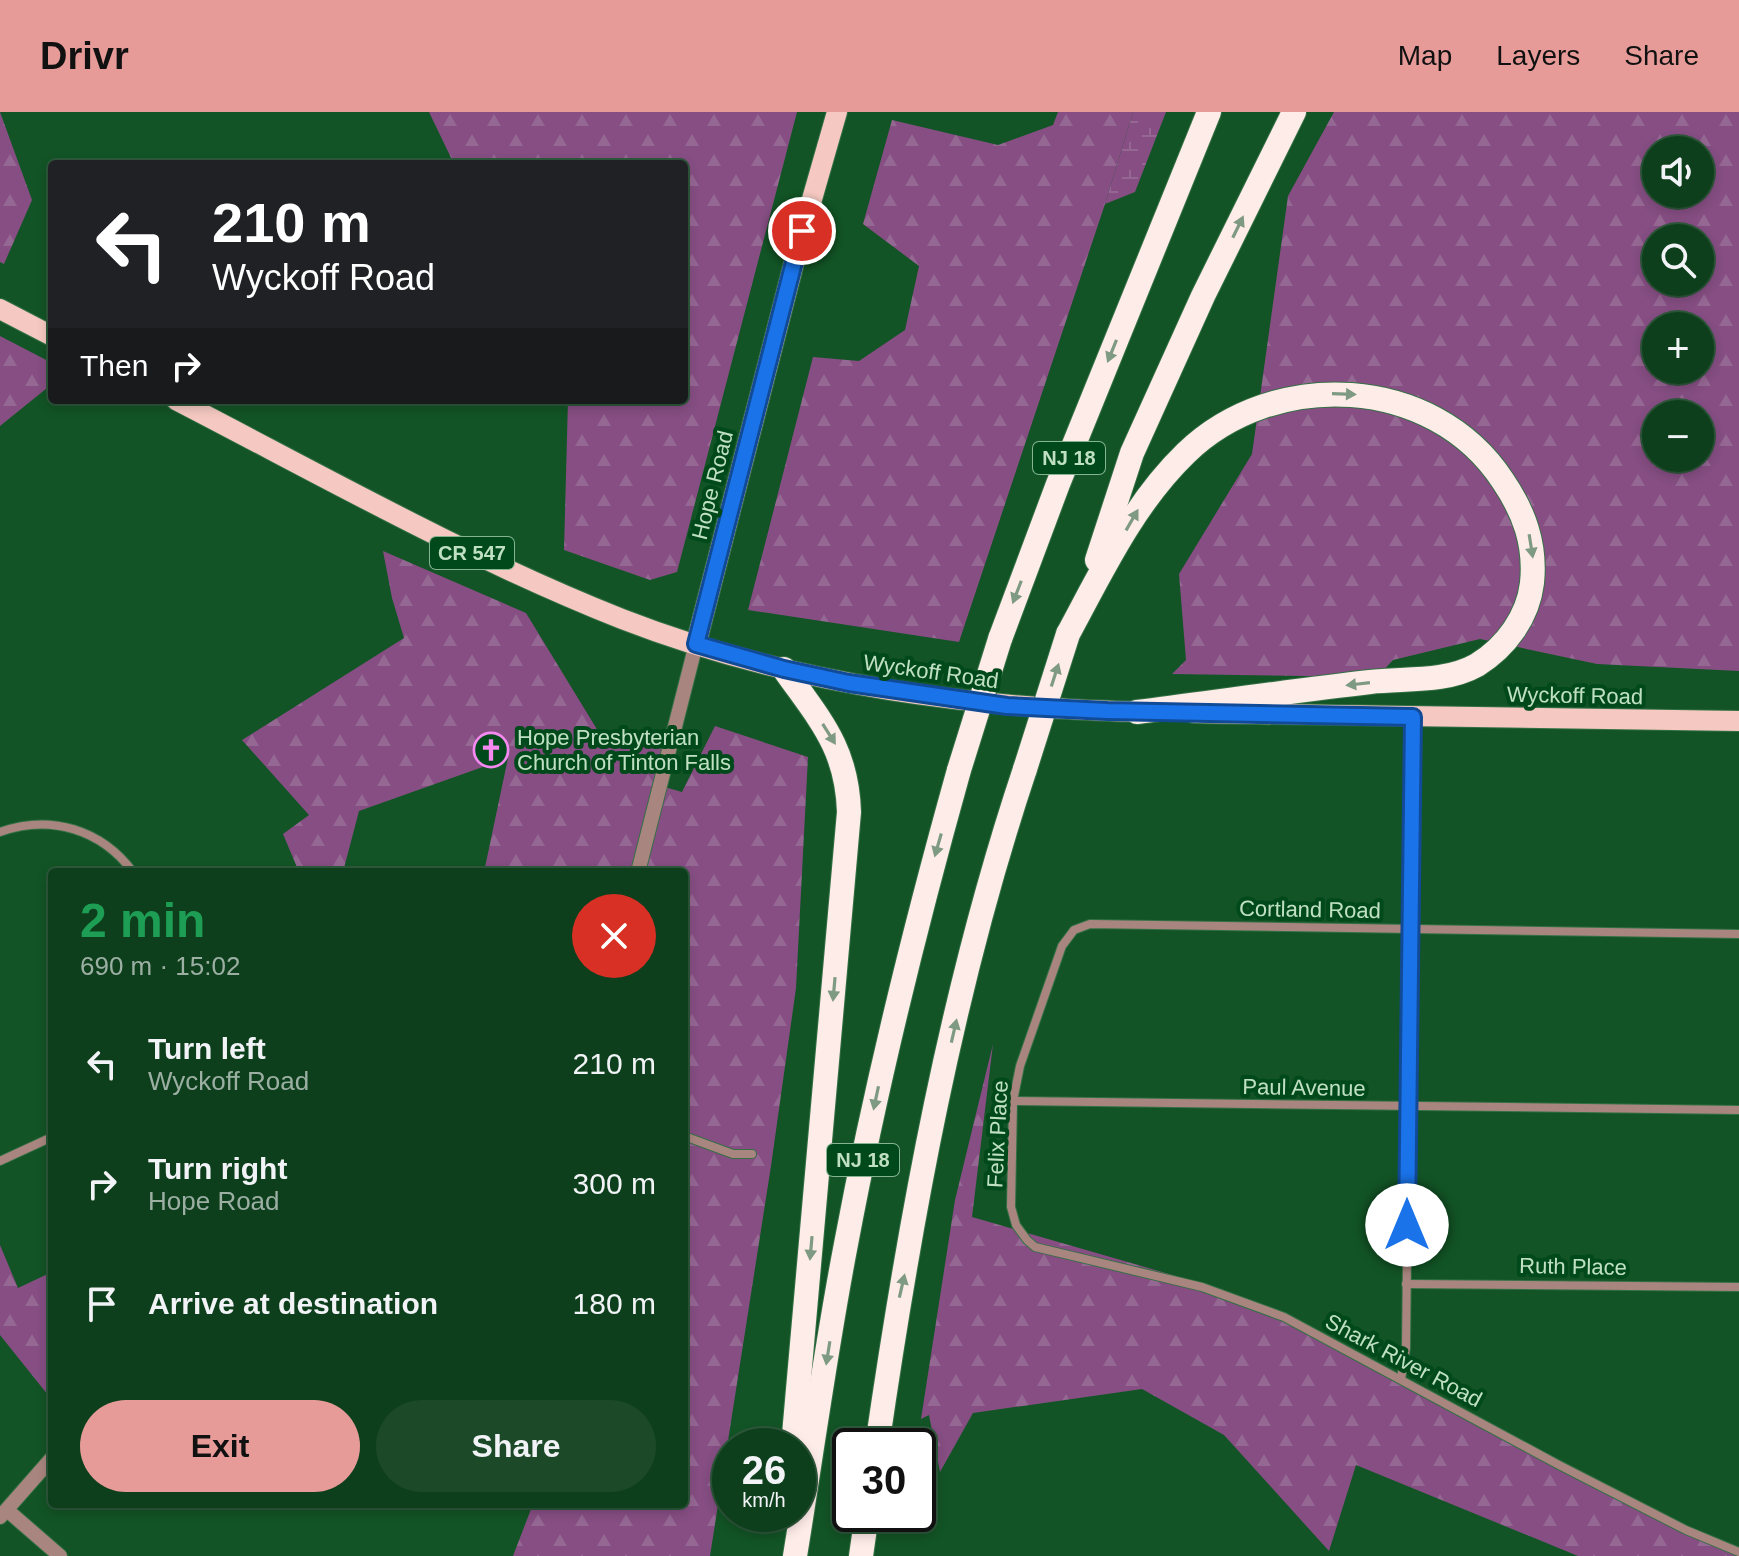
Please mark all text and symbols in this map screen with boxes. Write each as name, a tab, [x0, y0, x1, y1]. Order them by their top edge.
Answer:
text: Drivr	[40, 35, 129, 77]
text: Map	[1398, 40, 1452, 71]
text: Layers	[1496, 40, 1580, 71]
text: Share	[1624, 40, 1699, 71]
map controls	[1642, 136, 1714, 472]
button: sound	[1642, 136, 1714, 208]
text: 210 m	[212, 191, 371, 254]
icon: left	[80, 192, 184, 296]
pin	[768, 197, 836, 265]
icon: arrive	[780, 209, 824, 253]
one-way arrow	[1231, 215, 1245, 238]
button: search	[1642, 224, 1714, 296]
text: Wyckoff Road	[212, 257, 435, 298]
button: +	[1642, 312, 1714, 384]
one-way arrow	[1106, 339, 1119, 363]
icon: right	[164, 344, 208, 388]
text: Then	[80, 349, 148, 382]
one-way arrow	[1332, 388, 1357, 401]
button: −	[1642, 400, 1714, 472]
street label: Hope Road	[687, 428, 738, 542]
road number: NJ 18	[1033, 442, 1105, 474]
one-way arrow	[1125, 508, 1139, 531]
one-way arrow	[1525, 534, 1538, 559]
road number: CR 547	[430, 537, 514, 569]
one-way arrow	[1010, 581, 1023, 605]
street label: Wyckoff Road	[862, 650, 1000, 693]
one-way arrow	[1050, 663, 1062, 687]
one-way arrow	[1345, 677, 1370, 690]
street label: Wyckoff Road	[1507, 682, 1643, 709]
one-way arrow	[821, 723, 836, 744]
place label: Hope Presbyterian Church of Tinton Falls	[517, 725, 731, 775]
church icon: Hope Presbyterian Church of Tinton Falls	[472, 731, 510, 769]
one-way arrow	[931, 833, 943, 858]
text: 2 min	[80, 894, 205, 947]
button: close	[572, 894, 656, 978]
street label: Cortland Road	[1239, 896, 1381, 923]
text: 690 m · 15:02	[80, 951, 240, 981]
one-way arrow	[827, 977, 840, 1002]
one-way arrow	[948, 1019, 961, 1044]
text: Turn left	[148, 1032, 266, 1065]
icon: left	[80, 1042, 124, 1086]
text: 210 m	[573, 1047, 656, 1080]
text: Wyckoff Road	[148, 1066, 309, 1096]
street label: Paul Avenue	[1242, 1074, 1366, 1101]
street label: Felix Place	[982, 1080, 1013, 1188]
one-way arrow	[869, 1086, 881, 1111]
road number: NJ 18	[827, 1144, 899, 1176]
text: Turn right	[148, 1152, 287, 1185]
icon: right	[80, 1162, 124, 1206]
text: 300 m	[573, 1167, 656, 1200]
position arrow	[1365, 1183, 1449, 1267]
text: Hope Road	[148, 1186, 280, 1216]
one-way arrow	[804, 1236, 817, 1261]
street label: Ruth Place	[1519, 1253, 1627, 1280]
one-way arrow	[896, 1273, 909, 1298]
icon: arrive	[80, 1282, 124, 1326]
text: Arrive at destination	[148, 1287, 438, 1320]
text: 180 m	[573, 1287, 656, 1320]
street label: Shark River Road	[1321, 1309, 1486, 1412]
one-way arrow	[821, 1341, 834, 1366]
button: Exit	[80, 1400, 360, 1492]
button: Share	[376, 1400, 656, 1492]
speed limit sign: 30	[832, 1428, 936, 1532]
text: 26	[742, 1448, 786, 1492]
text: km/h	[742, 1489, 786, 1511]

